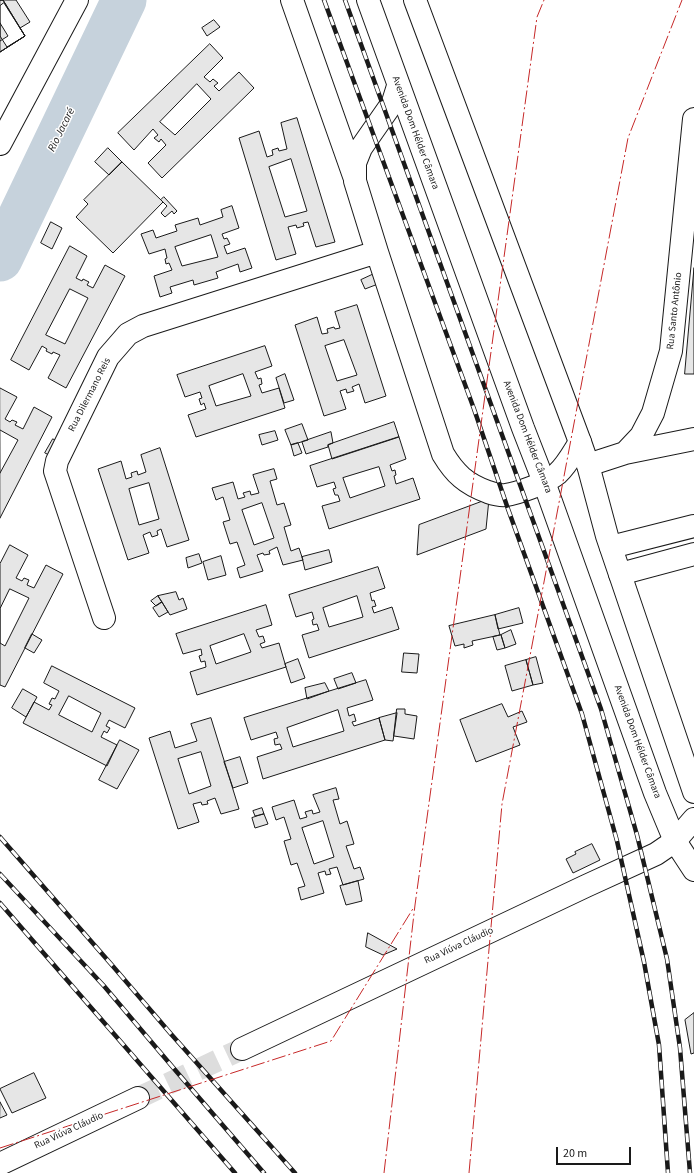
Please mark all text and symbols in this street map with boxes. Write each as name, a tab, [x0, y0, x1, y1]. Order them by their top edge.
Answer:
street label: Avenida Dom Hélder Câmara	[389, 75, 441, 191]
water label: Rio Jacaré	[46, 106, 78, 154]
street label: Rua Santo Antônio	[665, 272, 685, 350]
street label: Rua Dilermano Reis	[66, 356, 114, 434]
street label: Avenida Dom Hélder Câmara	[500, 379, 554, 495]
street label: Avenida Dom Hélder Câmara	[611, 684, 663, 800]
street label: Rua Viúva Cláudio	[423, 925, 495, 967]
street label: Rua Viúva Cláudio	[33, 1110, 105, 1152]
scale bar	[558, 1139, 633, 1165]
text: 20 m	[563, 1145, 587, 1162]

